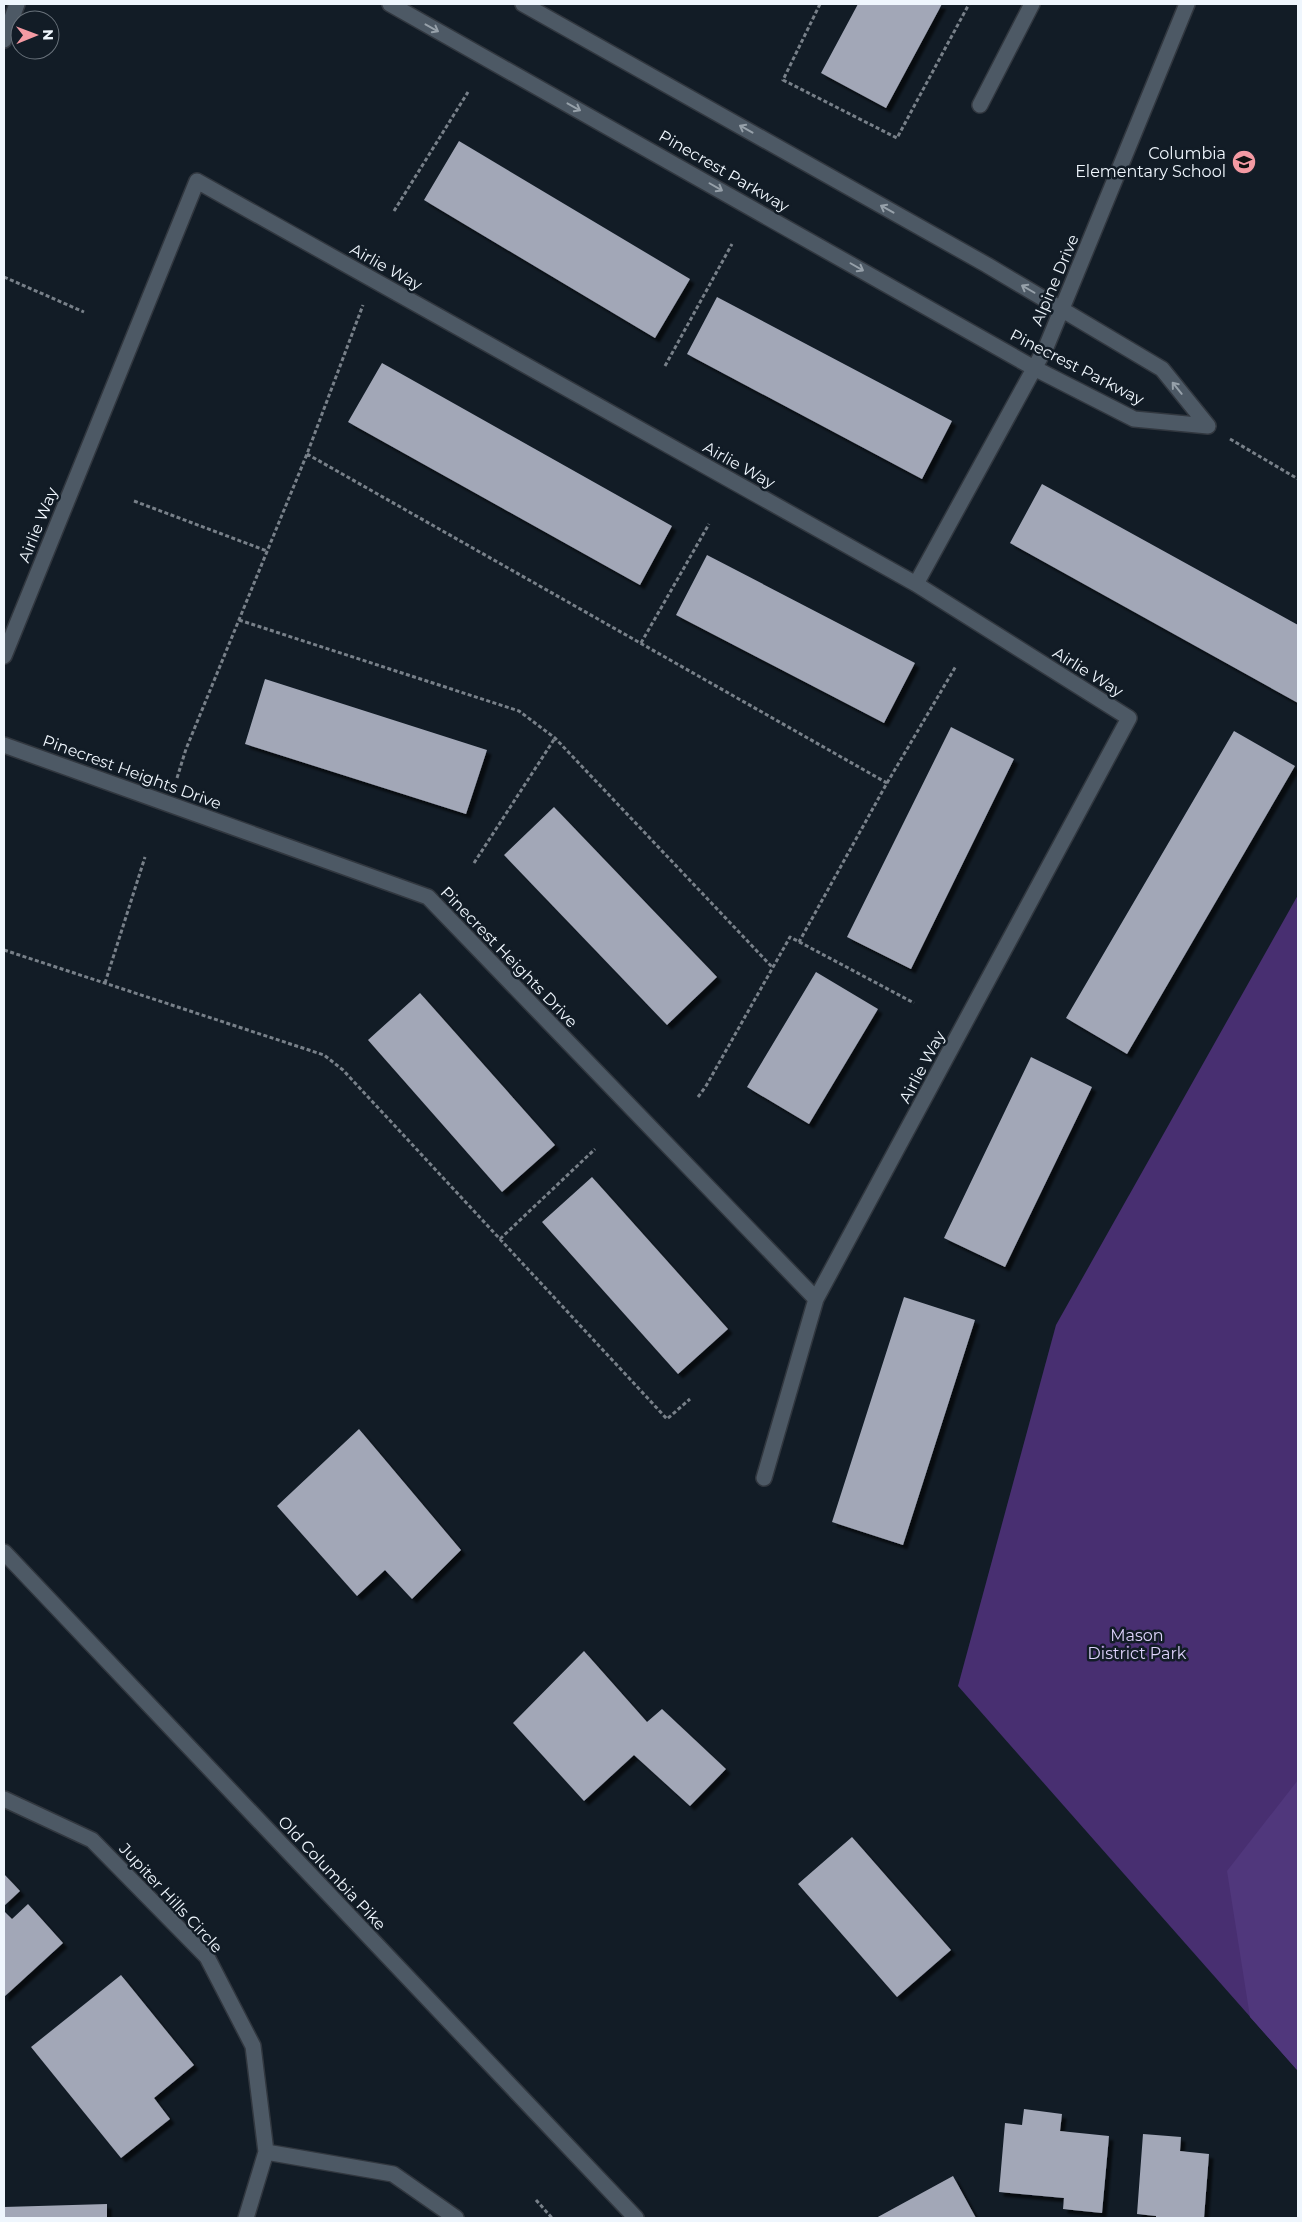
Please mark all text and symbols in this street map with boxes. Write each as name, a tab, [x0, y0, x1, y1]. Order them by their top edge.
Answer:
north arrow	[10, 10, 60, 60]
one-way arrow	[425, 23, 439, 33]
text: N	[39, 29, 57, 41]
one-way arrow	[567, 102, 582, 112]
one-way arrow	[739, 124, 753, 134]
street label: Pinecrest Parkway	[655, 126, 793, 216]
place label: Columbia Elementary School	[1075, 144, 1226, 181]
school or university icon: Columbia Elementary School	[1231, 149, 1257, 175]
one-way arrow	[708, 182, 723, 192]
one-way arrow	[880, 204, 895, 214]
street label: Alpine Drive	[1027, 231, 1083, 329]
street label: Airlie Way	[347, 239, 426, 295]
one-way arrow	[849, 263, 863, 273]
one-way arrow	[1022, 284, 1036, 294]
street label: Pinecrest Parkway	[1007, 325, 1147, 409]
one-way arrow	[1172, 382, 1183, 395]
street label: Airlie Way	[700, 437, 779, 493]
street label: Airlie Way	[14, 484, 62, 565]
street label: Airlie Way	[1049, 643, 1127, 701]
street label: Pinecrest Heights Drive	[40, 731, 224, 813]
street label: Pinecrest Heights Drive	[437, 882, 581, 1032]
street label: Airlie Way	[895, 1027, 949, 1106]
park label: Mason District Park	[1088, 1626, 1187, 1663]
street label: Old Columbia Pike	[274, 1812, 390, 1934]
street label: Jupiter Hills Circle	[115, 1839, 227, 1957]

